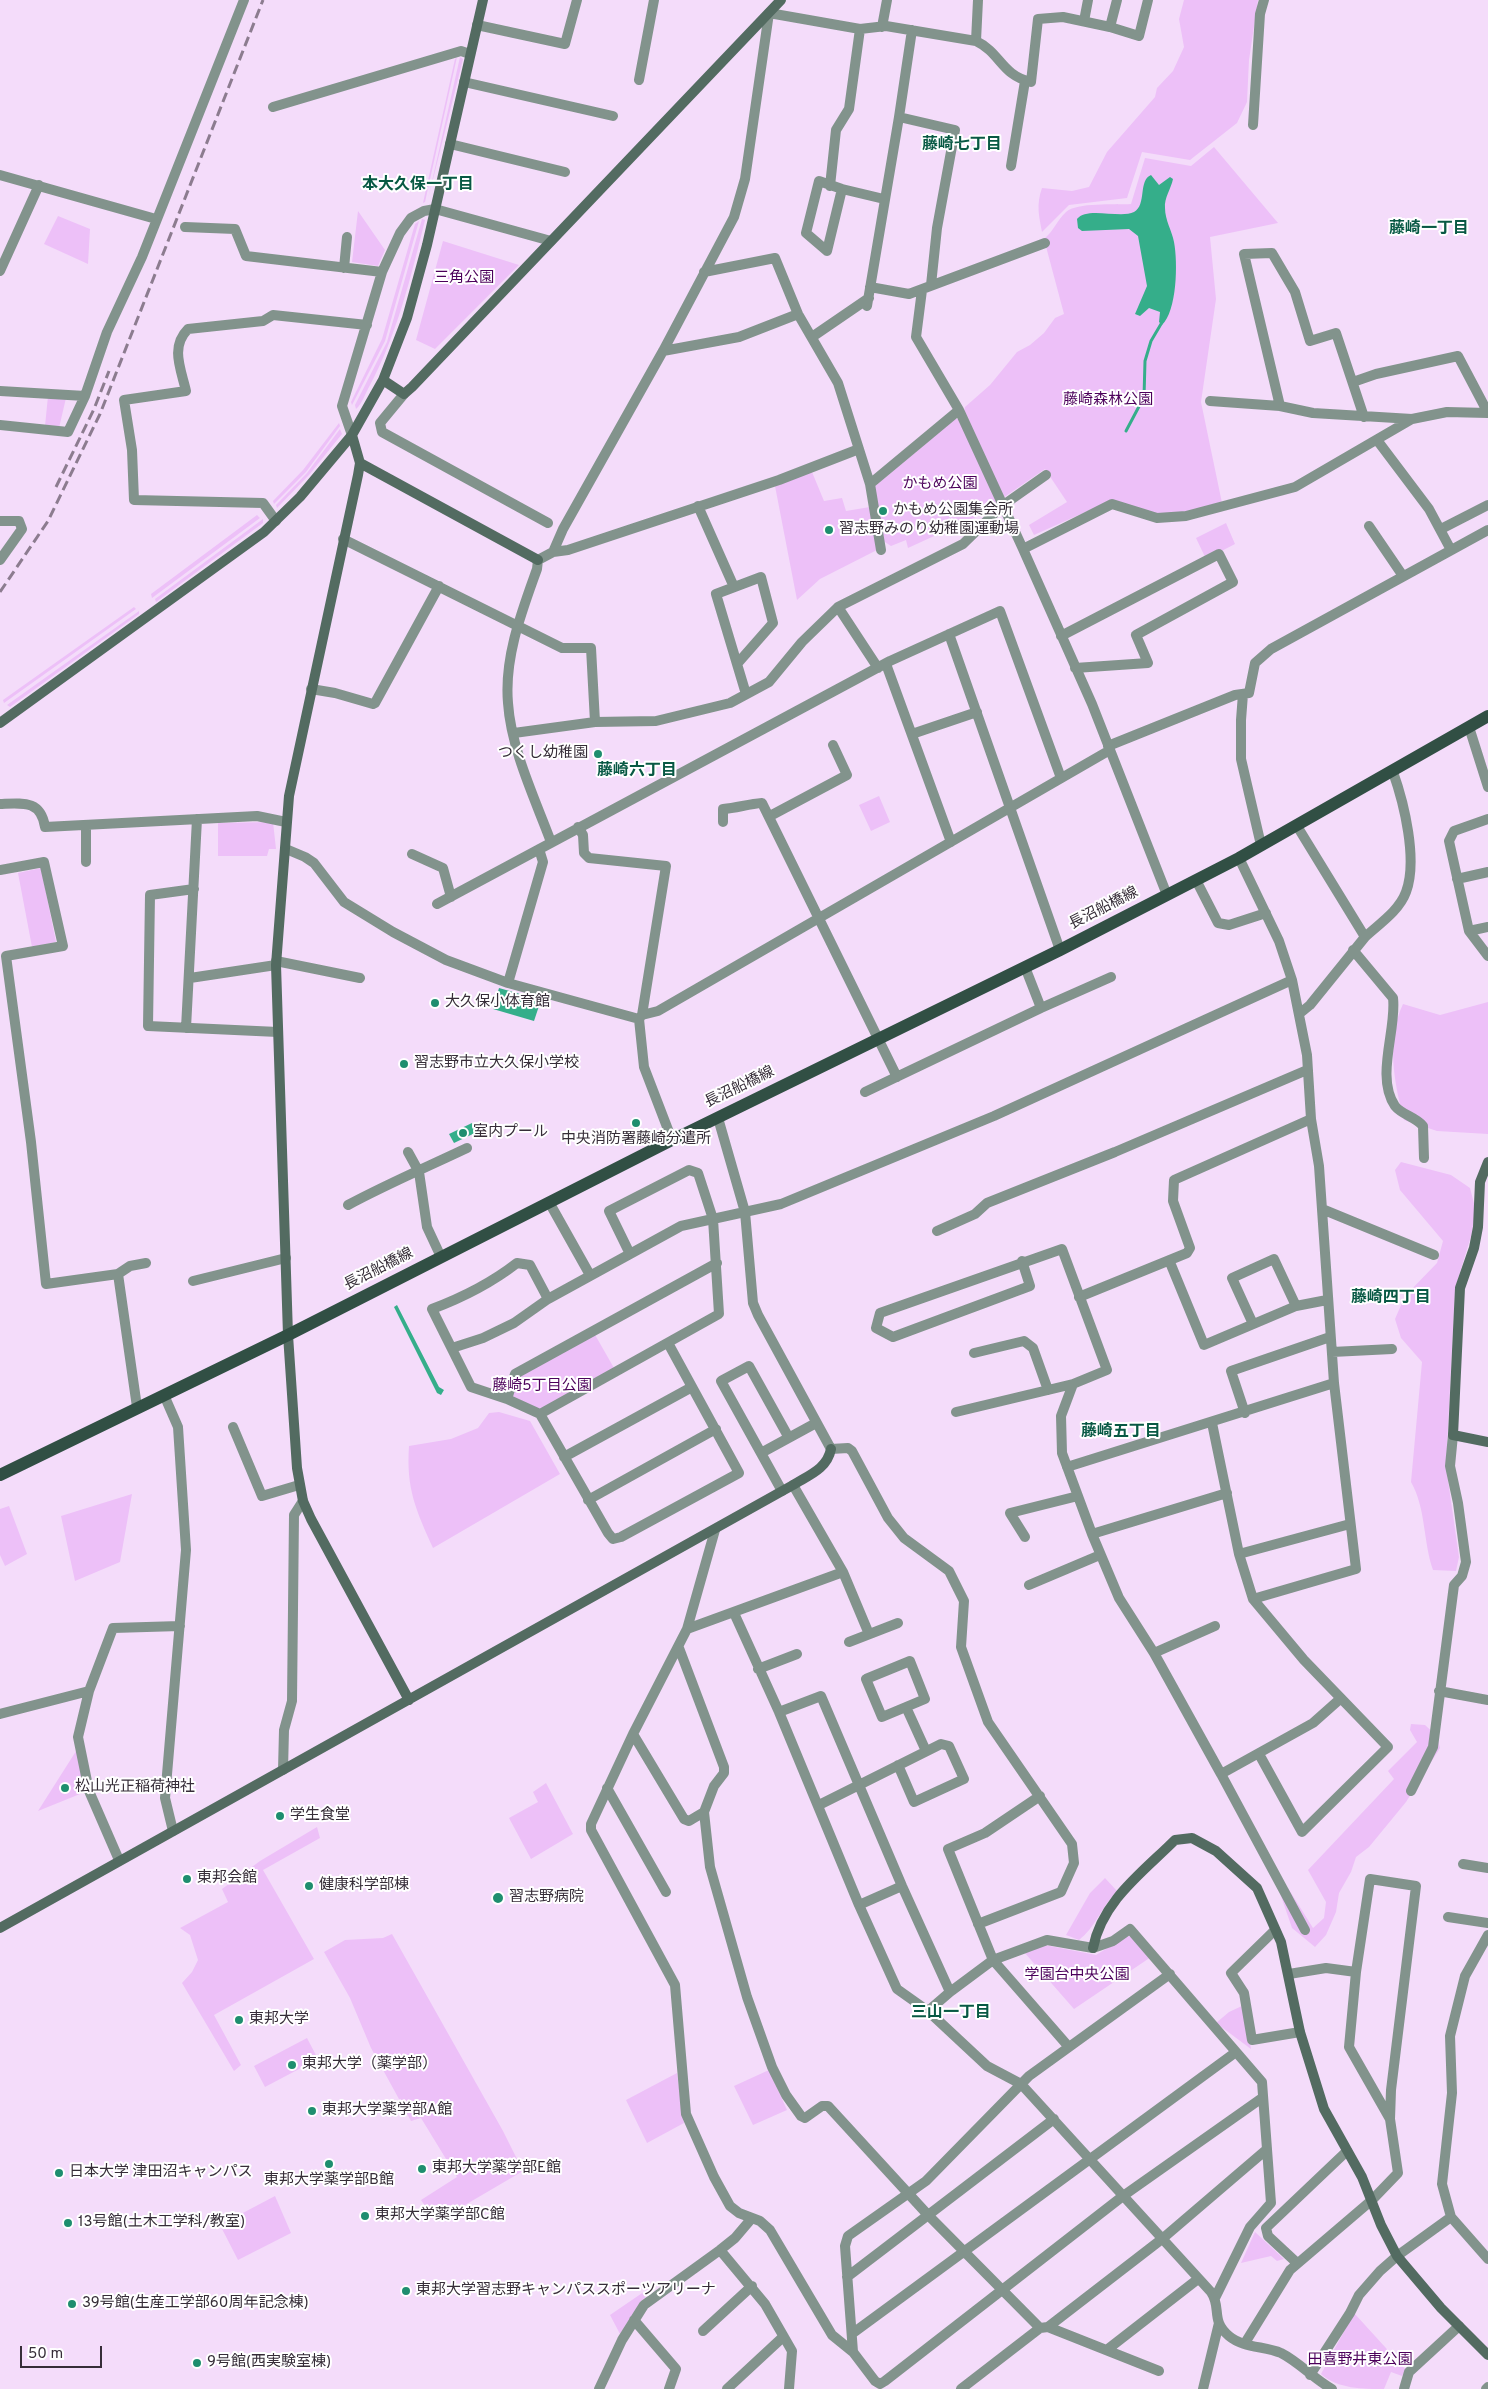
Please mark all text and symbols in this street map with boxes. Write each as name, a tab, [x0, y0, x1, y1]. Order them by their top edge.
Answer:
district label: 藤崎七丁目	[922, 136, 1002, 156]
district label: 本大久保一丁目	[362, 176, 474, 196]
district label: 藤崎一丁目	[1389, 220, 1469, 240]
park label: 三角公園	[434, 270, 494, 288]
park label: 藤崎森林公園	[1063, 392, 1153, 410]
park label: かもめ公園	[903, 476, 977, 494]
place label: かもめ公園集会所	[893, 502, 1013, 520]
marker: かもめ公園集会所	[877, 505, 889, 517]
place label: 習志野みのり幼稚園運動場	[839, 521, 1019, 539]
marker: 習志野みのり幼稚園運動場	[823, 524, 835, 536]
place label: つくし幼稚園	[498, 745, 588, 763]
marker: つくし幼稚園	[592, 748, 604, 760]
district label: 藤崎六丁目	[597, 762, 677, 782]
street label: 長沼船橋線	[1067, 884, 1141, 934]
place label: 大久保小体育館	[445, 994, 550, 1012]
marker: 大久保小体育館	[429, 997, 441, 1009]
place label: 習志野市立大久保小学校	[414, 1055, 579, 1073]
marker: 習志野市立大久保小学校	[398, 1058, 410, 1070]
street label: 長沼船橋線	[702, 1063, 778, 1113]
marker: 中央消防署藤崎分遣所	[630, 1117, 642, 1129]
place label: 室内プール	[473, 1124, 548, 1142]
marker: 室内プール	[457, 1127, 469, 1139]
place label: 中央消防署藤崎分遣所	[561, 1131, 711, 1149]
street label: 長沼船橋線	[342, 1245, 416, 1295]
district label: 藤崎四丁目	[1351, 1289, 1431, 1309]
park label: 藤崎5丁目公園	[492, 1378, 592, 1396]
district label: 藤崎五丁目	[1081, 1423, 1161, 1443]
place label: 松山光正稲荷神社	[75, 1779, 195, 1797]
marker: 松山光正稲荷神社	[59, 1782, 71, 1794]
place label: 学生食堂	[290, 1807, 350, 1825]
marker: 学生食堂	[274, 1810, 286, 1822]
place label: 東邦会館	[197, 1870, 257, 1888]
marker: 東邦会館	[181, 1873, 193, 1885]
place label: 健康科学部棟	[319, 1877, 409, 1895]
marker: 健康科学部棟	[303, 1880, 315, 1892]
place label: 習志野病院	[509, 1889, 584, 1907]
marker: 習志野病院	[491, 1891, 505, 1905]
park label: 学園台中央公園	[1025, 1967, 1129, 1985]
district label: 三山一丁目	[911, 2004, 991, 2024]
place label: 東邦大学	[249, 2011, 309, 2029]
marker: 東邦大学	[233, 2014, 245, 2026]
place label: 東邦大学（薬学部）	[302, 2056, 437, 2074]
marker: 東邦大学（薬学部）	[286, 2059, 298, 2071]
place label: 東邦大学薬学部A館	[322, 2102, 452, 2120]
marker: 東邦大学薬学部A館	[306, 2105, 318, 2117]
marker: 東邦大学薬学部B館	[323, 2158, 335, 2170]
place label: 東邦大学薬学部E館	[432, 2160, 561, 2178]
marker: 東邦大学薬学部E館	[416, 2163, 428, 2175]
place label: 日本大学 津田沼キャンパス	[69, 2164, 253, 2182]
marker: 日本大学 津田沼キャンパス	[53, 2167, 65, 2179]
place label: 東邦大学薬学部B館	[264, 2172, 394, 2190]
place label: 東邦大学薬学部C館	[375, 2207, 505, 2225]
marker: 東邦大学薬学部C館	[359, 2210, 371, 2222]
place label: 13号館(土木工学科/教室)	[78, 2214, 245, 2232]
marker: 13号館(土木工学科/教室)	[62, 2217, 74, 2229]
place label: 東邦大学習志野キャンパススポーツアリーナ	[416, 2282, 716, 2300]
marker: 東邦大学習志野キャンパススポーツアリーナ	[400, 2285, 412, 2297]
place label: 39号館(生産工学部60周年記念棟)	[82, 2295, 309, 2313]
marker: 39号館(生産工学部60周年記念棟)	[66, 2298, 78, 2310]
scale bar	[22, 2336, 105, 2368]
text: 50 m	[28, 2345, 63, 2364]
park label: 田喜野井東公園	[1308, 2352, 1412, 2370]
place label: 9号館(西実験室棟)	[207, 2354, 331, 2372]
marker: 9号館(西実験室棟)	[191, 2357, 203, 2369]

